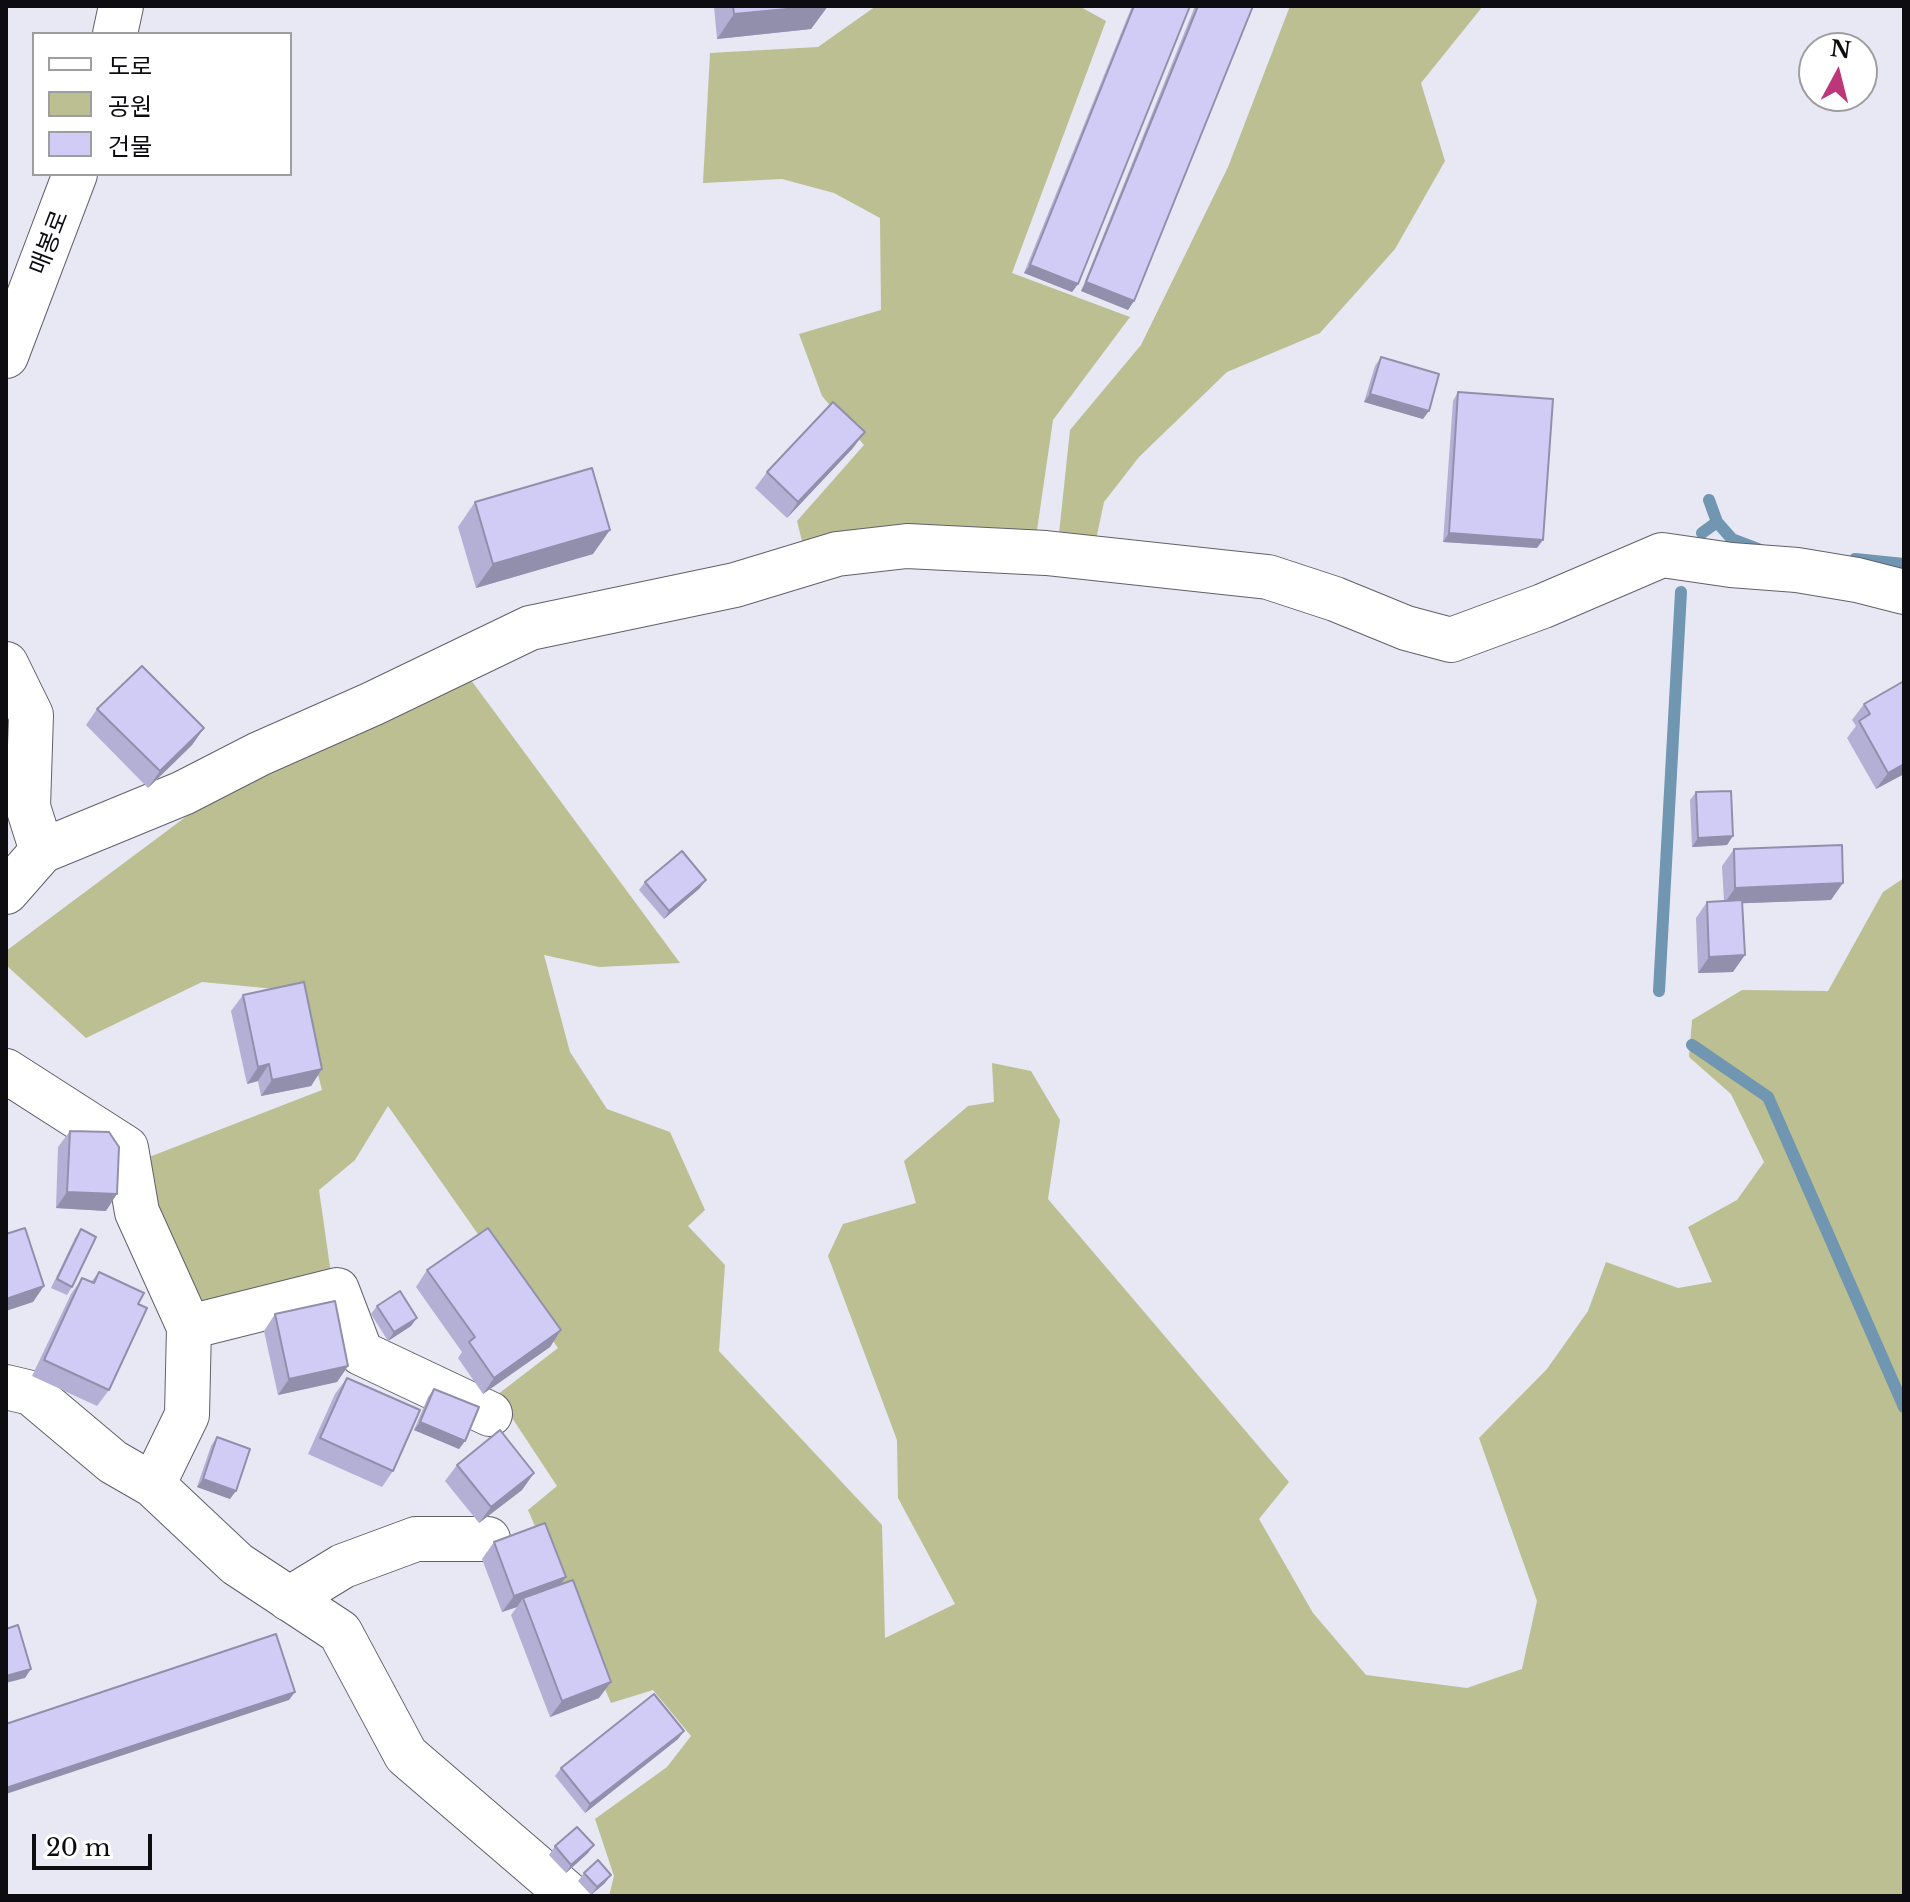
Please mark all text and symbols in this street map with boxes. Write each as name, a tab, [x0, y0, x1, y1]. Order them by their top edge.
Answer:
legend	[32, 32, 292, 176]
north arrow	[1798, 32, 1878, 112]
text: N	[1829, 35, 1853, 64]
text: 도로	[108, 52, 152, 81]
text: 공원	[108, 92, 152, 121]
text: 건물	[108, 132, 152, 161]
street label: 매봉로	[25, 207, 75, 279]
scale bar	[36, 1818, 156, 1868]
text: 20 m	[46, 1833, 111, 1862]

